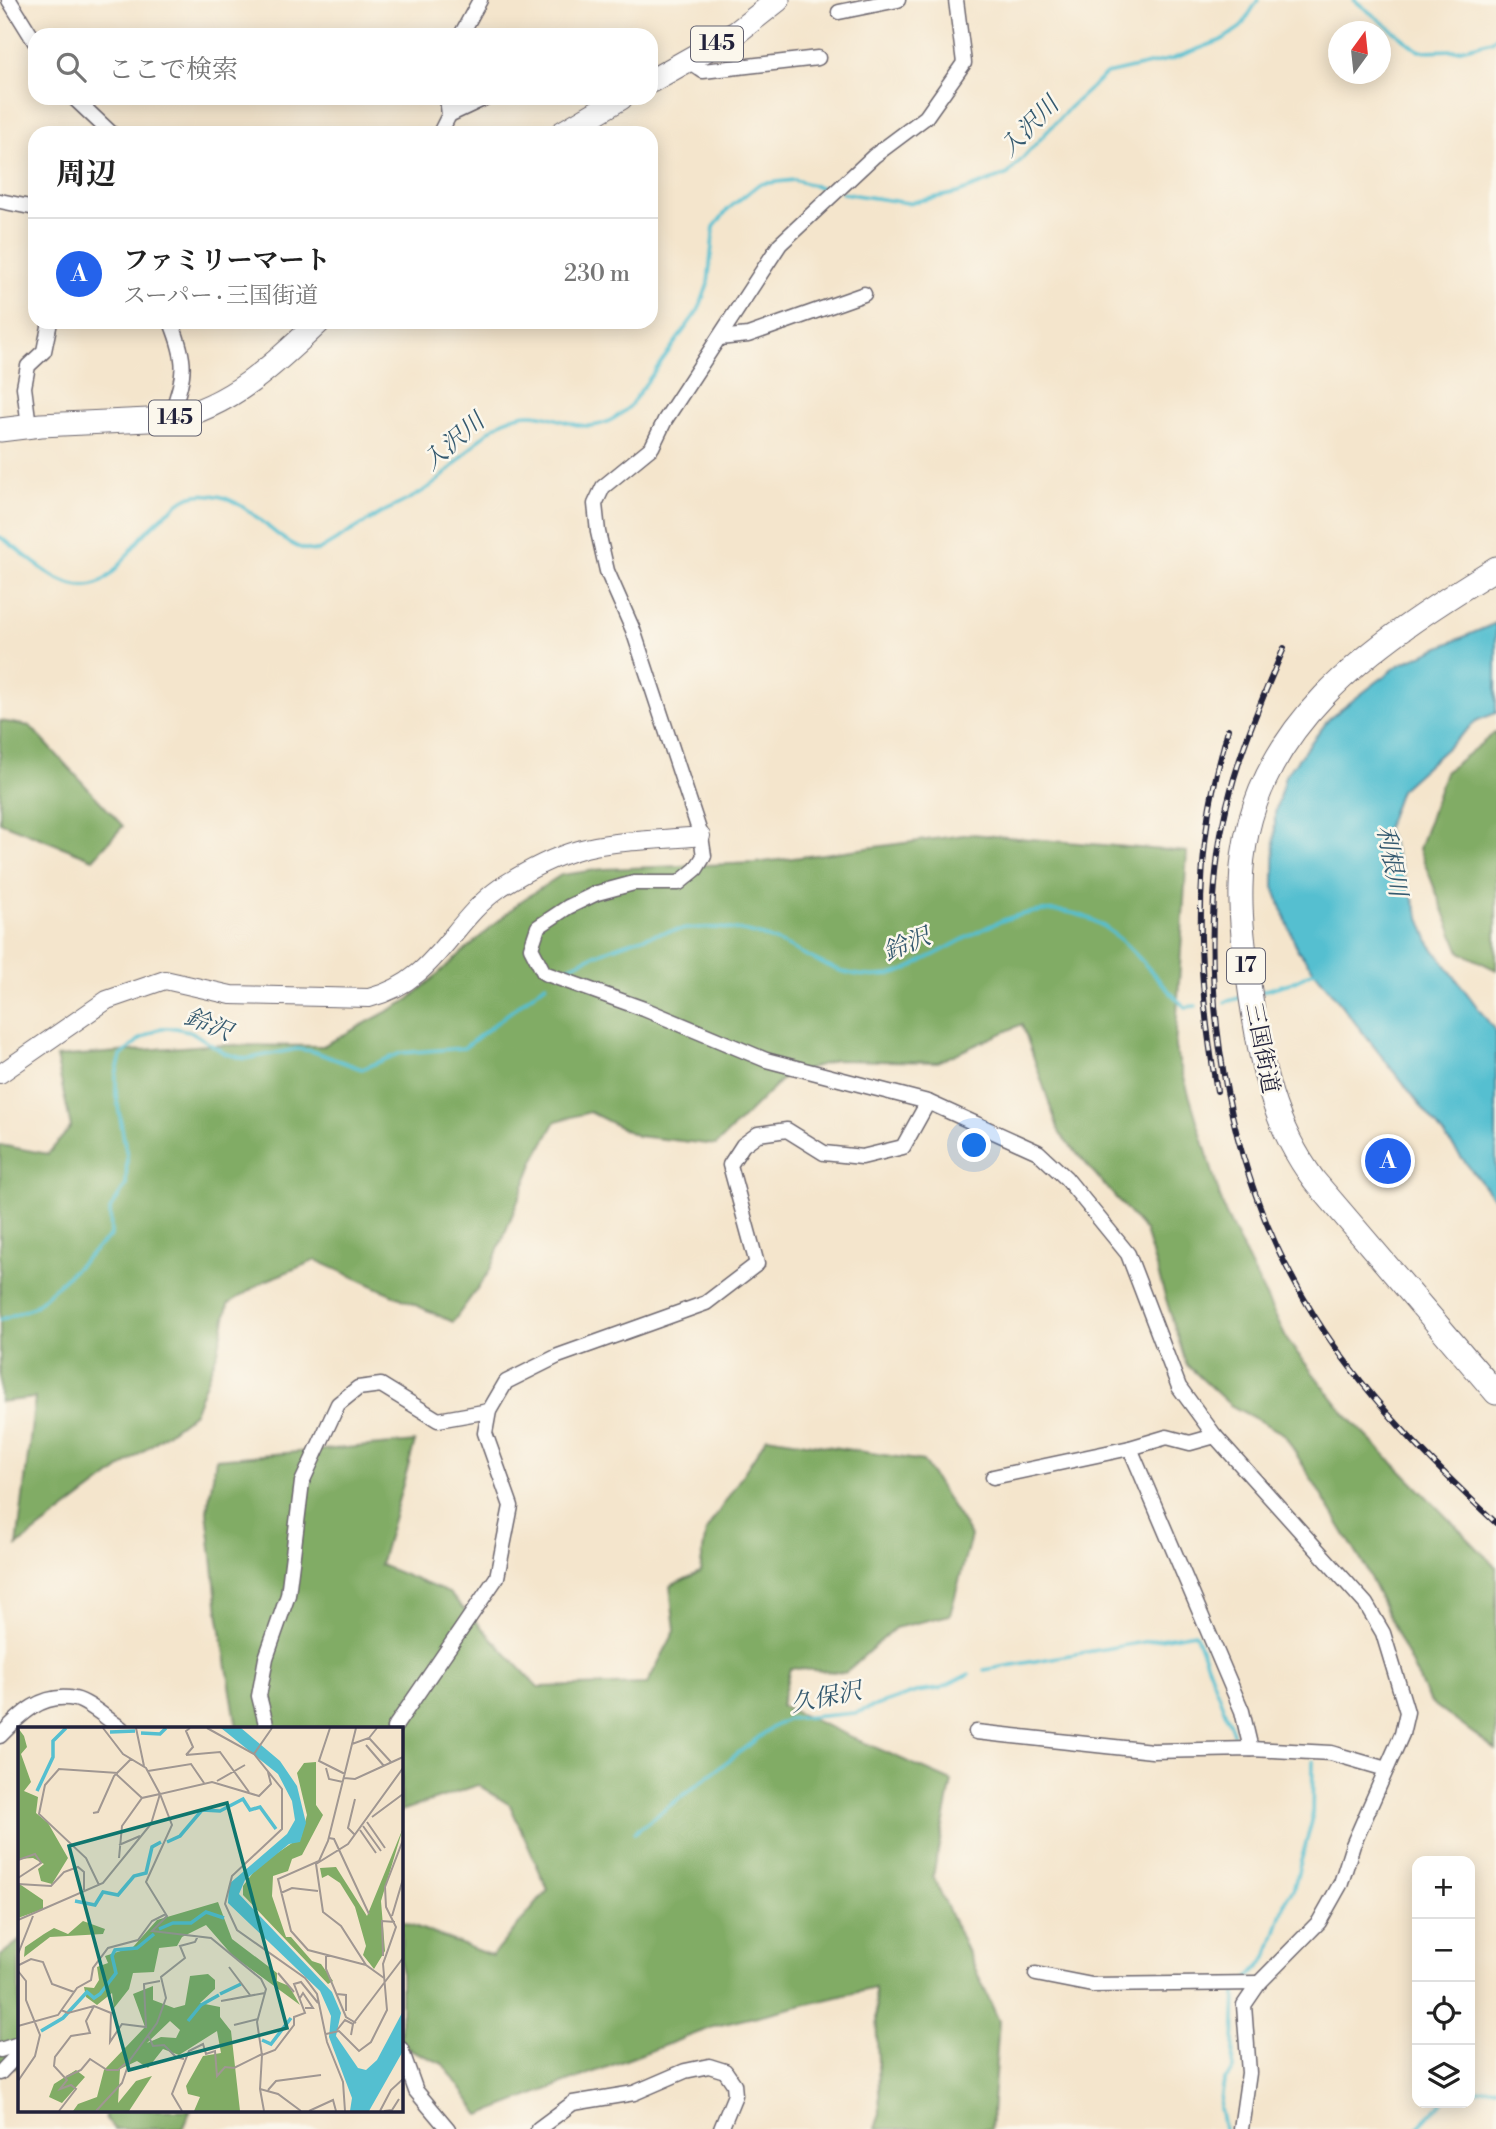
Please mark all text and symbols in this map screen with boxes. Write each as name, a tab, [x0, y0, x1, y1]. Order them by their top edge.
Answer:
north arrow	[1328, 21, 1391, 84]
road number: 145	[691, 26, 743, 61]
search box	[28, 28, 658, 105]
icon: search	[52, 48, 90, 86]
text: ここで検索	[108, 54, 238, 86]
water label: 入沢川	[994, 89, 1068, 163]
text: 周辺	[56, 156, 116, 194]
text: ファミリーマート	[123, 245, 330, 277]
text: A	[71, 260, 87, 288]
text: 230 m	[564, 260, 630, 288]
text: スーパー · 三国街道	[123, 282, 318, 310]
road number: 145	[149, 400, 201, 436]
water label: 入沢川	[417, 405, 493, 477]
water label: 利根川	[1369, 823, 1413, 902]
water label: 鈴沢	[879, 921, 938, 968]
road number: 17	[1227, 948, 1265, 984]
street label: 三国街道	[1239, 1000, 1285, 1096]
water label: 鈴沢	[180, 1002, 239, 1049]
your location	[957, 1128, 991, 1162]
pin: A	[1365, 1135, 1411, 1187]
water label: 久保沢	[788, 1676, 867, 1720]
inset map	[18, 1727, 402, 2112]
map controls	[1412, 1856, 1475, 2108]
button: +	[1412, 1856, 1475, 1919]
button: −	[1412, 1919, 1475, 1982]
button: locate	[1412, 1982, 1475, 2045]
button: layers	[1412, 2045, 1475, 2108]

